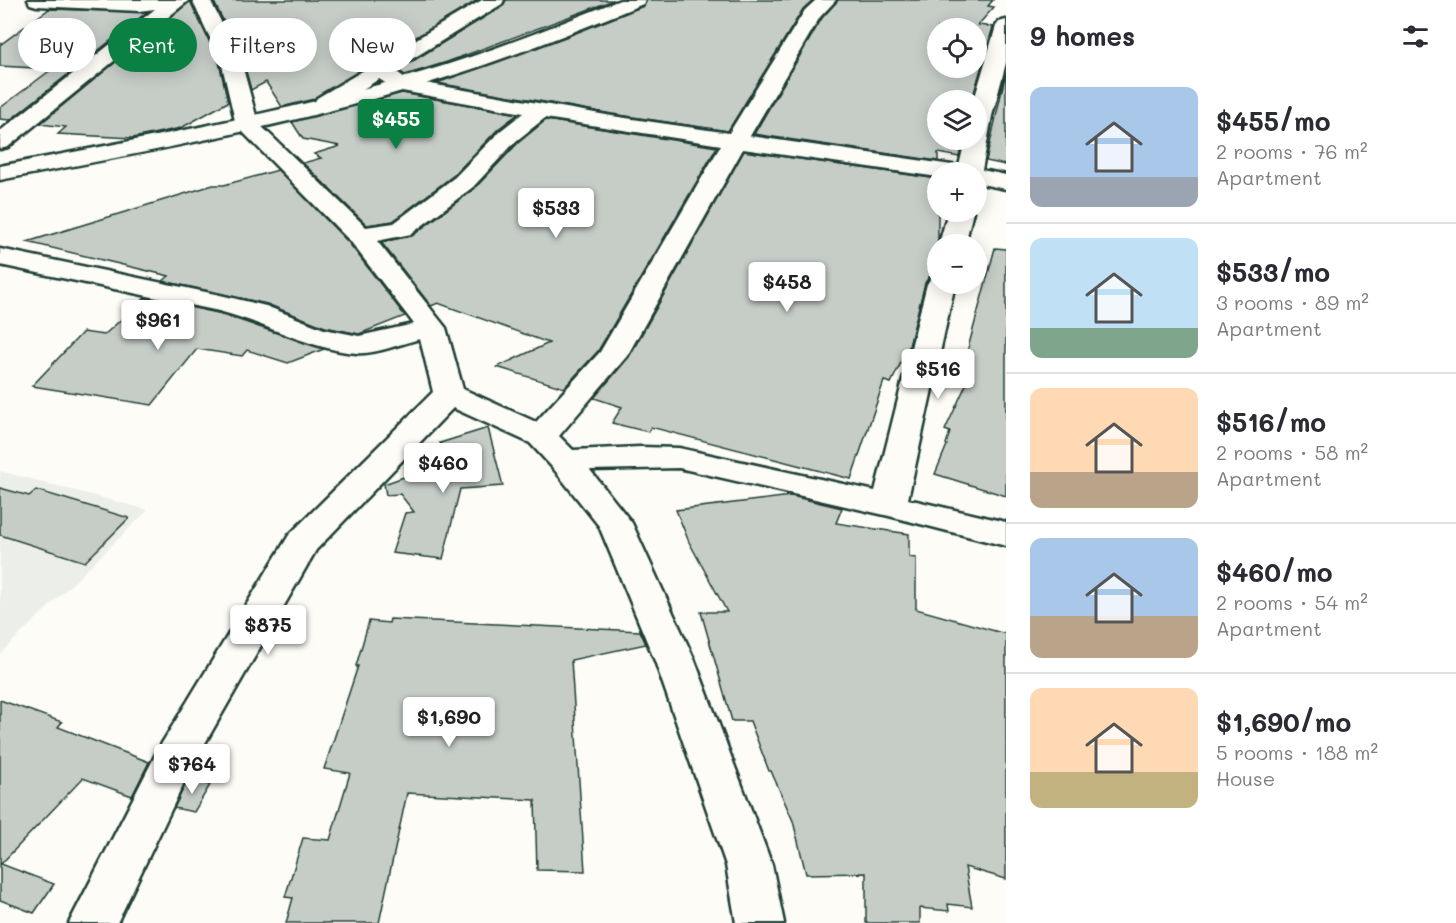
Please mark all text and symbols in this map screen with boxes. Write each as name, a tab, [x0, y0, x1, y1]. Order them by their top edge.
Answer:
chip: Buy	[18, 18, 96, 72]
chip: Rent	[108, 18, 197, 72]
chip: Filters	[209, 18, 317, 72]
chip: New	[329, 18, 416, 72]
map controls	[927, 18, 987, 294]
button: locate	[927, 18, 987, 78]
text: 9 homes	[1030, 19, 1135, 53]
icon: filters	[1399, 20, 1432, 53]
button: layers	[927, 90, 987, 150]
pin: $455	[360, 99, 432, 150]
text: $455/mo	[1216, 104, 1331, 138]
text: $455	[372, 105, 420, 131]
icon: home	[1078, 111, 1150, 183]
text: 2 rooms · 76 m²	[1216, 138, 1368, 164]
button: +	[927, 162, 987, 222]
text: Apartment	[1216, 164, 1322, 190]
pin: $533	[520, 188, 592, 239]
text: $533	[532, 194, 580, 220]
button: −	[927, 234, 987, 294]
text: $533/mo	[1216, 255, 1330, 289]
pin: $458	[751, 262, 823, 313]
icon: home	[1078, 262, 1150, 334]
text: $458	[762, 268, 812, 294]
text: 3 rooms · 89 m²	[1216, 289, 1369, 315]
pin: $961	[122, 300, 194, 351]
text: $961	[135, 306, 181, 332]
text: Apartment	[1216, 315, 1322, 341]
pin: $516	[902, 349, 974, 400]
text: $516	[916, 355, 961, 381]
text: $516/mo	[1216, 405, 1326, 439]
icon: home	[1078, 412, 1150, 484]
text: 2 rooms · 58 m²	[1216, 439, 1368, 465]
pin: $460	[407, 443, 479, 494]
text: $460	[418, 449, 468, 475]
text: Apartment	[1216, 465, 1322, 491]
text: $460/mo	[1216, 555, 1333, 589]
icon: home	[1078, 562, 1150, 634]
text: 2 rooms · 54 m²	[1216, 589, 1368, 615]
pin: $875	[232, 605, 304, 656]
text: $875	[244, 611, 292, 637]
text: Apartment	[1216, 615, 1322, 641]
pin: $1,690	[400, 697, 498, 748]
text: $1,690	[417, 703, 481, 729]
text: $1,690/mo	[1216, 705, 1351, 739]
icon: home	[1078, 712, 1150, 784]
text: 5 rooms · 188 m²	[1216, 739, 1378, 765]
pin: $764	[156, 744, 228, 795]
text: $764	[168, 750, 216, 776]
text: House	[1216, 765, 1275, 791]

